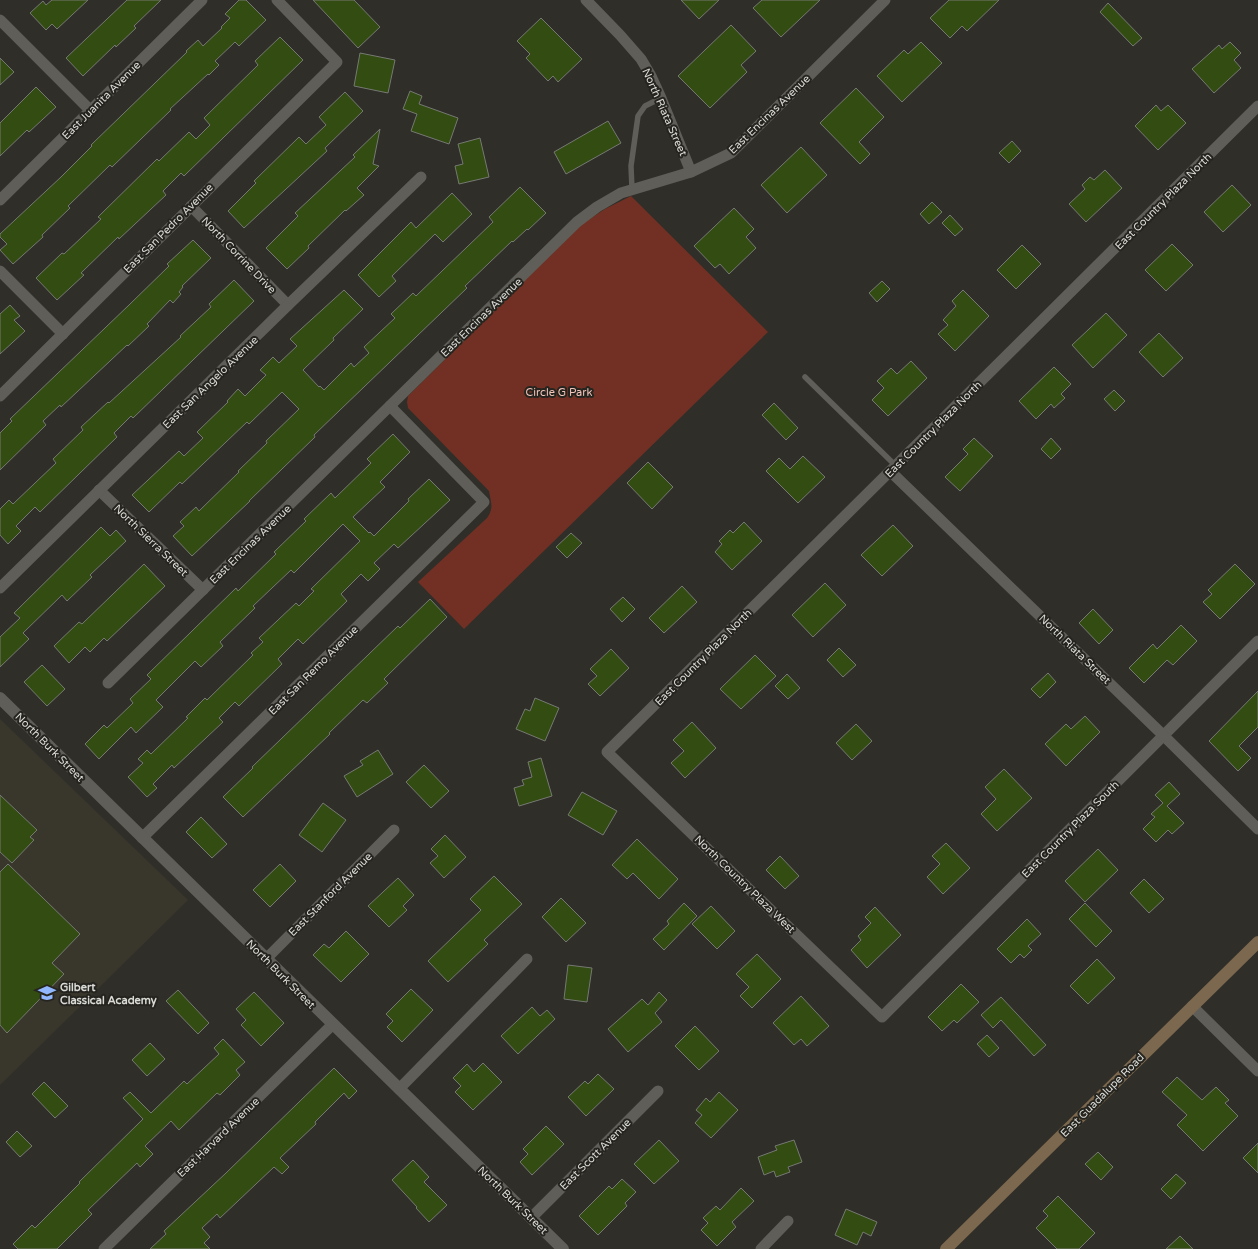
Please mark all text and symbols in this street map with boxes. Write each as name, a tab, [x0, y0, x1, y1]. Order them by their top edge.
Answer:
street label: East Juanita Avenue	[59, 58, 143, 142]
street label: North Riata Street	[639, 66, 690, 158]
street label: East Encinas Avenue	[726, 72, 813, 157]
street label: East Country Plaza North	[1112, 150, 1214, 252]
street label: East San Pedro Avenue	[121, 181, 216, 276]
street label: North Corrine Drive	[199, 214, 279, 296]
street label: East Encinas Avenue	[438, 275, 525, 360]
street label: East San Angelo Avenue	[160, 333, 261, 431]
street label: East Country Plaza North	[882, 378, 984, 480]
park label: Circle G Park	[526, 386, 592, 399]
street label: North Sierra Street	[111, 502, 190, 579]
street label: East Encinas Avenue	[207, 502, 294, 587]
street label: East Country Plaza North	[652, 606, 754, 708]
street label: North Riata Street	[1036, 612, 1113, 687]
street label: East San Remo Avenue	[266, 623, 361, 718]
street label: North Burk Street	[12, 710, 87, 785]
street label: East Country Plaza South	[1019, 778, 1122, 881]
street label: North Country Plaza West	[692, 833, 798, 936]
street label: East Stanford Avenue	[286, 850, 375, 939]
street label: North Burk Street	[243, 937, 318, 1012]
place label: Gilbert Classical Academy	[60, 981, 157, 1008]
school or university icon: Gilbert Classical Academy	[37, 983, 57, 1003]
street label: East Guadalupe Road	[1058, 1051, 1147, 1140]
street label: East Harvard Avenue	[175, 1095, 262, 1180]
street label: East Scott Avenue	[557, 1116, 634, 1193]
street label: North Burk Street	[475, 1164, 550, 1237]

